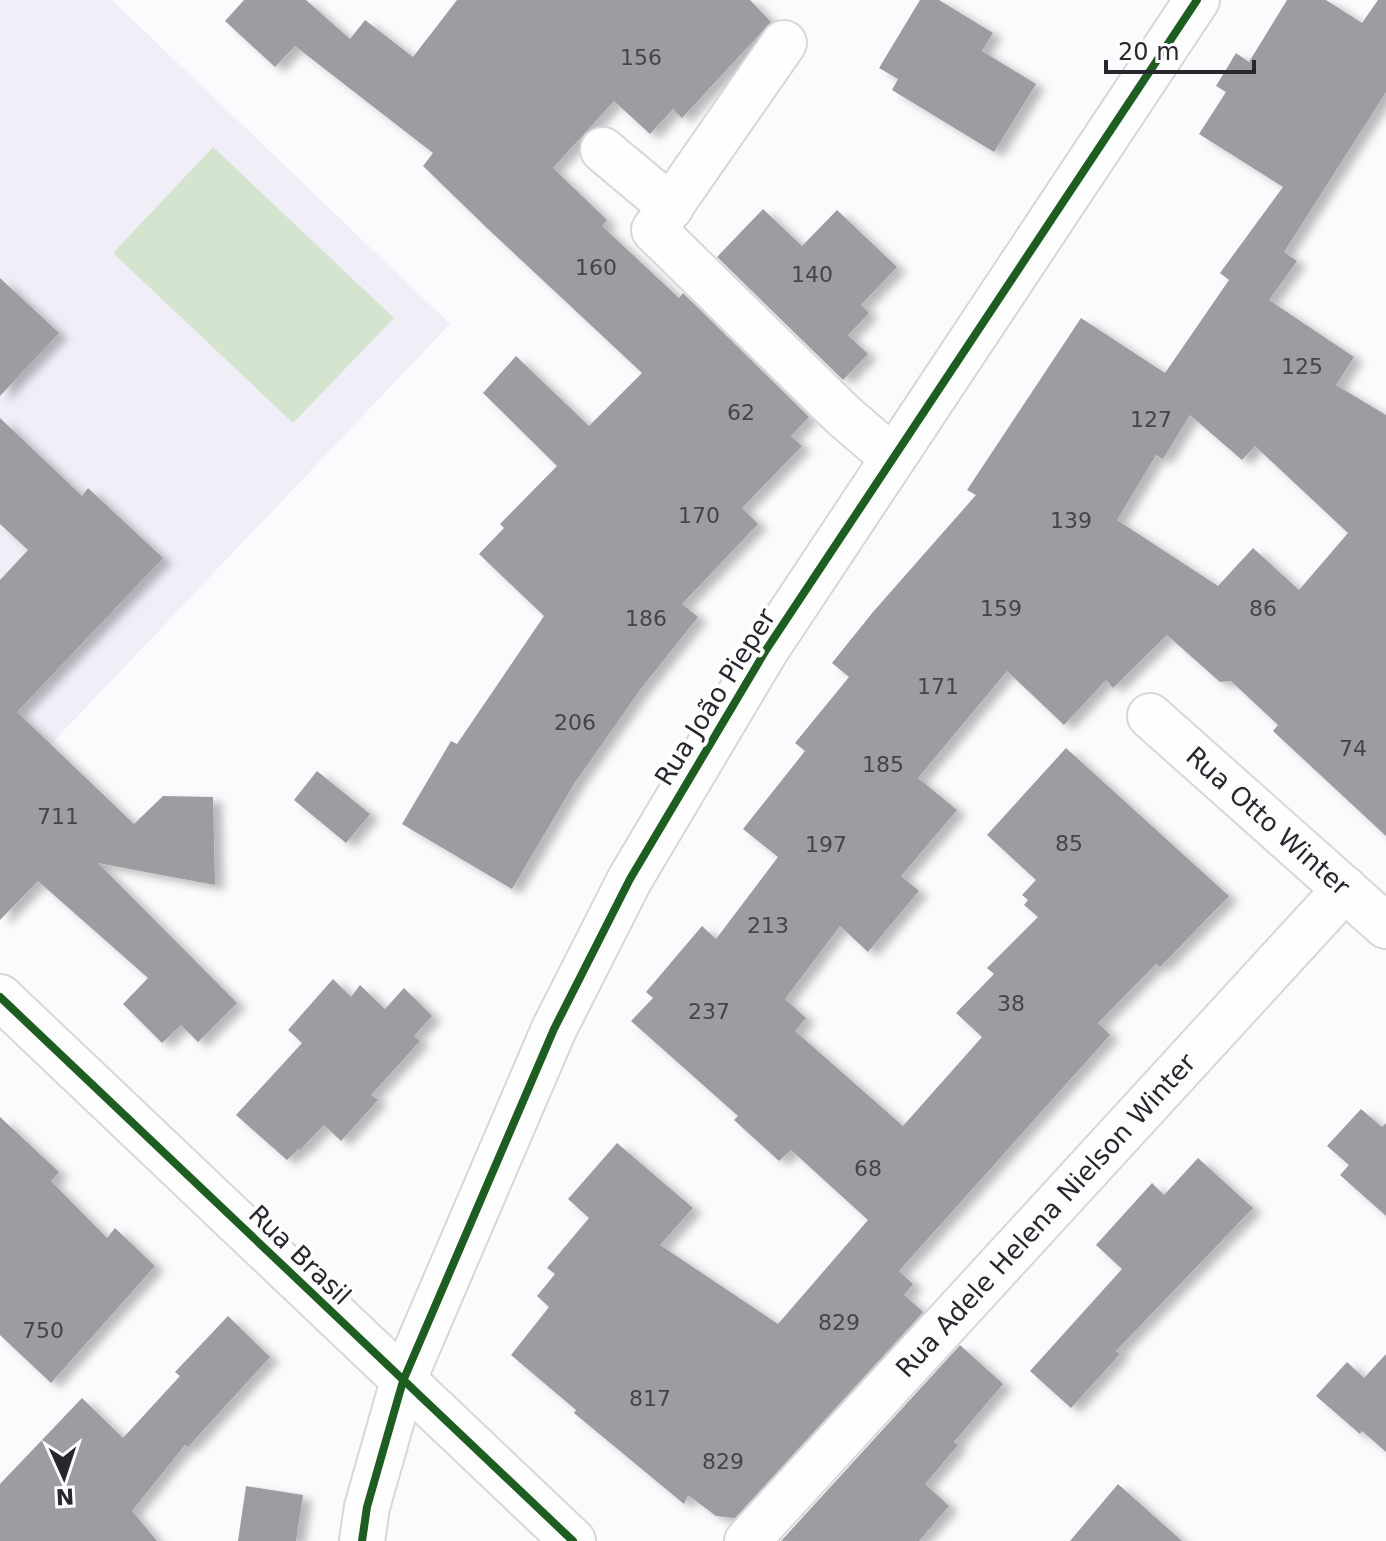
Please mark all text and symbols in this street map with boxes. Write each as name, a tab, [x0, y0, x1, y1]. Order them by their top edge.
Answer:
scale bar	[1106, 24, 1254, 74]
text: 20 m	[1118, 38, 1180, 66]
house number: 156	[620, 45, 662, 70]
house number: 160	[575, 255, 617, 280]
house number: 140	[791, 262, 833, 287]
house number: 125	[1281, 354, 1323, 379]
house number: 62	[727, 400, 755, 425]
house number: 127	[1130, 407, 1172, 432]
house number: 170	[678, 503, 720, 528]
house number: 139	[1050, 508, 1092, 533]
house number: 159	[980, 596, 1022, 621]
house number: 86	[1249, 596, 1277, 621]
street label: Rua João Pieper	[649, 603, 782, 791]
house number: 186	[625, 606, 667, 631]
house number: 171	[917, 674, 959, 699]
house number: 206	[554, 710, 596, 735]
house number: 74	[1339, 736, 1367, 761]
street label: Rua Otto Winter	[1180, 741, 1356, 902]
house number: 185	[862, 752, 904, 777]
house number: 711	[37, 804, 79, 829]
house number: 85	[1055, 831, 1083, 856]
house number: 197	[805, 832, 847, 857]
house number: 213	[747, 913, 789, 938]
house number: 38	[997, 991, 1025, 1016]
house number: 237	[688, 999, 730, 1024]
street label: Rua Adele Helena Nielson Winter	[890, 1047, 1202, 1383]
house number: 68	[854, 1156, 882, 1181]
street label: Rua Brasil	[243, 1199, 357, 1311]
house number: 829	[818, 1310, 860, 1335]
house number: 750	[22, 1318, 64, 1343]
house number: 817	[629, 1386, 671, 1411]
north arrow	[24, 1437, 104, 1517]
house number: 829	[702, 1449, 744, 1474]
text: N	[55, 1484, 75, 1509]

